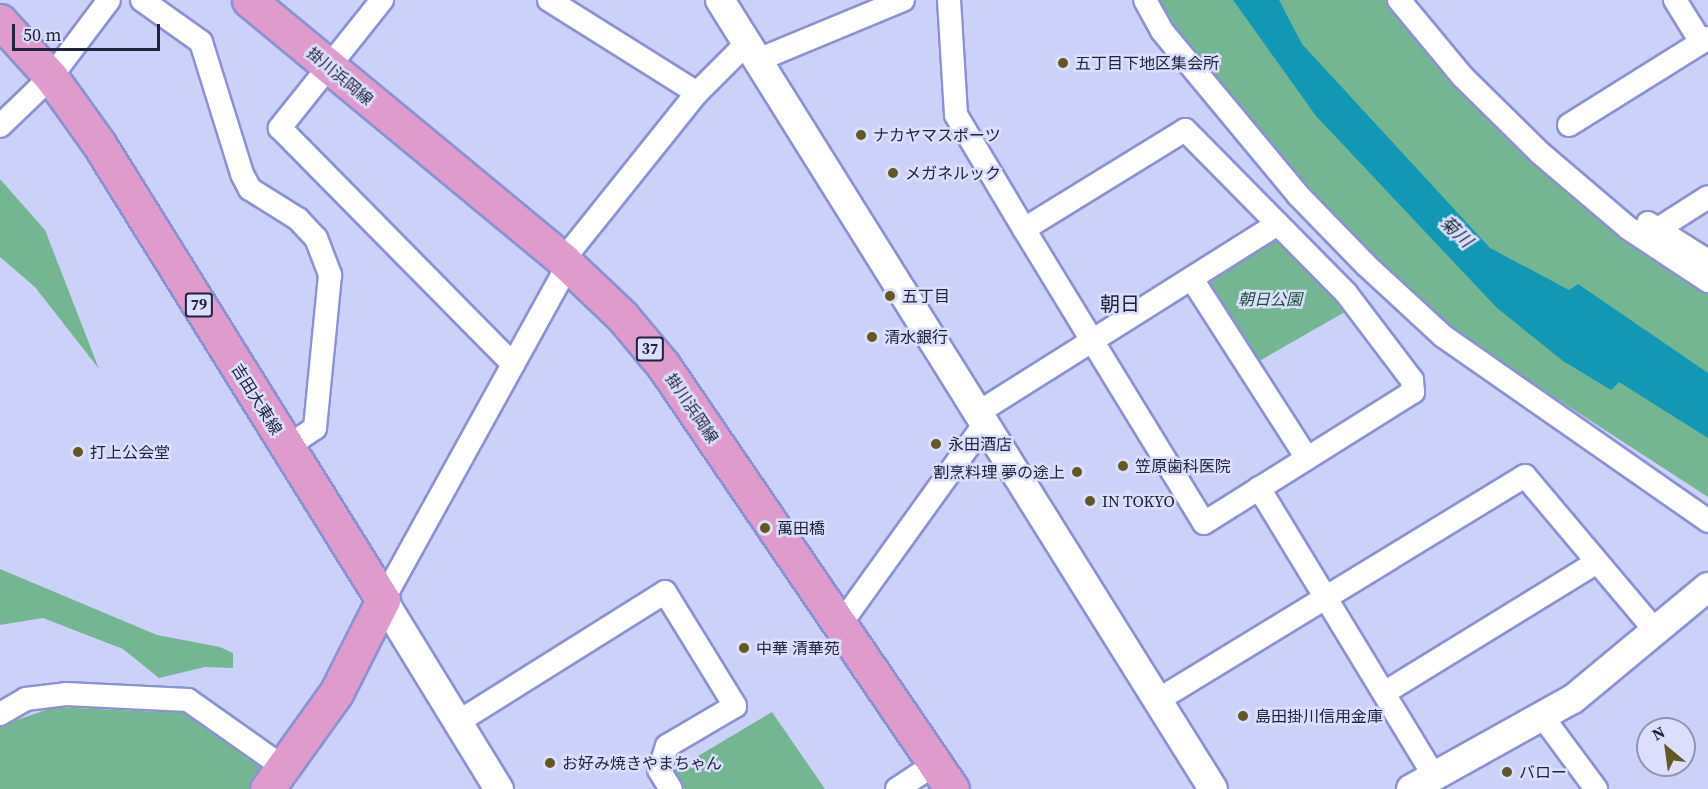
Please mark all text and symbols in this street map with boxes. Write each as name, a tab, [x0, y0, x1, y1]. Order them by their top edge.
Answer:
scale bar	[15, 12, 164, 50]
text: 50 m	[23, 22, 61, 47]
street label: 掛川浜岡線	[303, 43, 377, 109]
place label: 五丁目下地区集会所	[1075, 53, 1219, 73]
marker: 五丁目下地区集会所	[1056, 56, 1070, 70]
place label: ナカヤマスポーツ	[873, 125, 1001, 145]
marker: ナカヤマスポーツ	[854, 128, 868, 142]
place label: メガネルック	[905, 163, 1001, 183]
marker: メガネルック	[886, 166, 900, 180]
water label: 菊川	[1435, 212, 1477, 252]
place label: 五丁目	[902, 286, 950, 306]
marker: 五丁目	[883, 289, 897, 303]
park label: 朝日公園	[1238, 289, 1302, 309]
district label: 朝日	[1100, 292, 1140, 316]
road number: 79	[184, 293, 214, 317]
place label: 清水銀行	[884, 327, 948, 347]
marker: 清水銀行	[865, 330, 879, 344]
road number: 37	[635, 337, 665, 361]
street label: 吉田大東線	[228, 360, 286, 438]
street label: 掛川浜岡線	[662, 369, 722, 447]
place label: 永田酒店	[948, 434, 1012, 454]
marker: 永田酒店	[929, 437, 943, 451]
place label: 打上公会堂	[90, 442, 170, 462]
marker: 打上公会堂	[71, 445, 85, 459]
place label: 笠原歯科医院	[1135, 456, 1231, 476]
marker: 笠原歯科医院	[1116, 459, 1130, 473]
place label: 割烹料理 夢の途上	[933, 462, 1065, 482]
marker: 割烹料理 夢の途上	[1070, 465, 1084, 479]
place label: IN TOKYO	[1102, 491, 1175, 511]
marker: IN TOKYO	[1083, 494, 1097, 508]
place label: 萬田橋	[777, 518, 825, 538]
marker: 萬田橋	[758, 521, 772, 535]
place label: 中華 清華苑	[756, 638, 840, 658]
marker: 中華 清華苑	[737, 641, 751, 655]
place label: 島田掛川信用金庫	[1255, 706, 1383, 726]
marker: 島田掛川信用金庫	[1236, 709, 1250, 723]
north arrow	[1636, 717, 1696, 777]
text: N	[1648, 721, 1669, 745]
place label: お好み焼きやまちゃん	[562, 753, 722, 773]
marker: お好み焼きやまちゃん	[543, 756, 557, 770]
place label: バロー	[1519, 762, 1567, 782]
marker: バロー	[1500, 765, 1514, 779]

